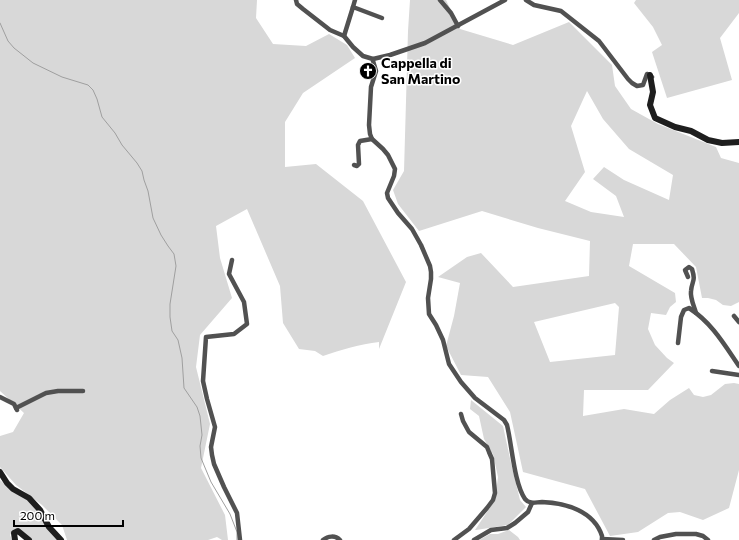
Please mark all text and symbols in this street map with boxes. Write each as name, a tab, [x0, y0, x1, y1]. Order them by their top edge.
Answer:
place label: Cappella di San Martino	[381, 54, 460, 87]
church icon: Cappella di San Martino	[358, 61, 378, 81]
scale bar	[14, 502, 123, 528]
text: 200 m	[20, 508, 55, 522]

